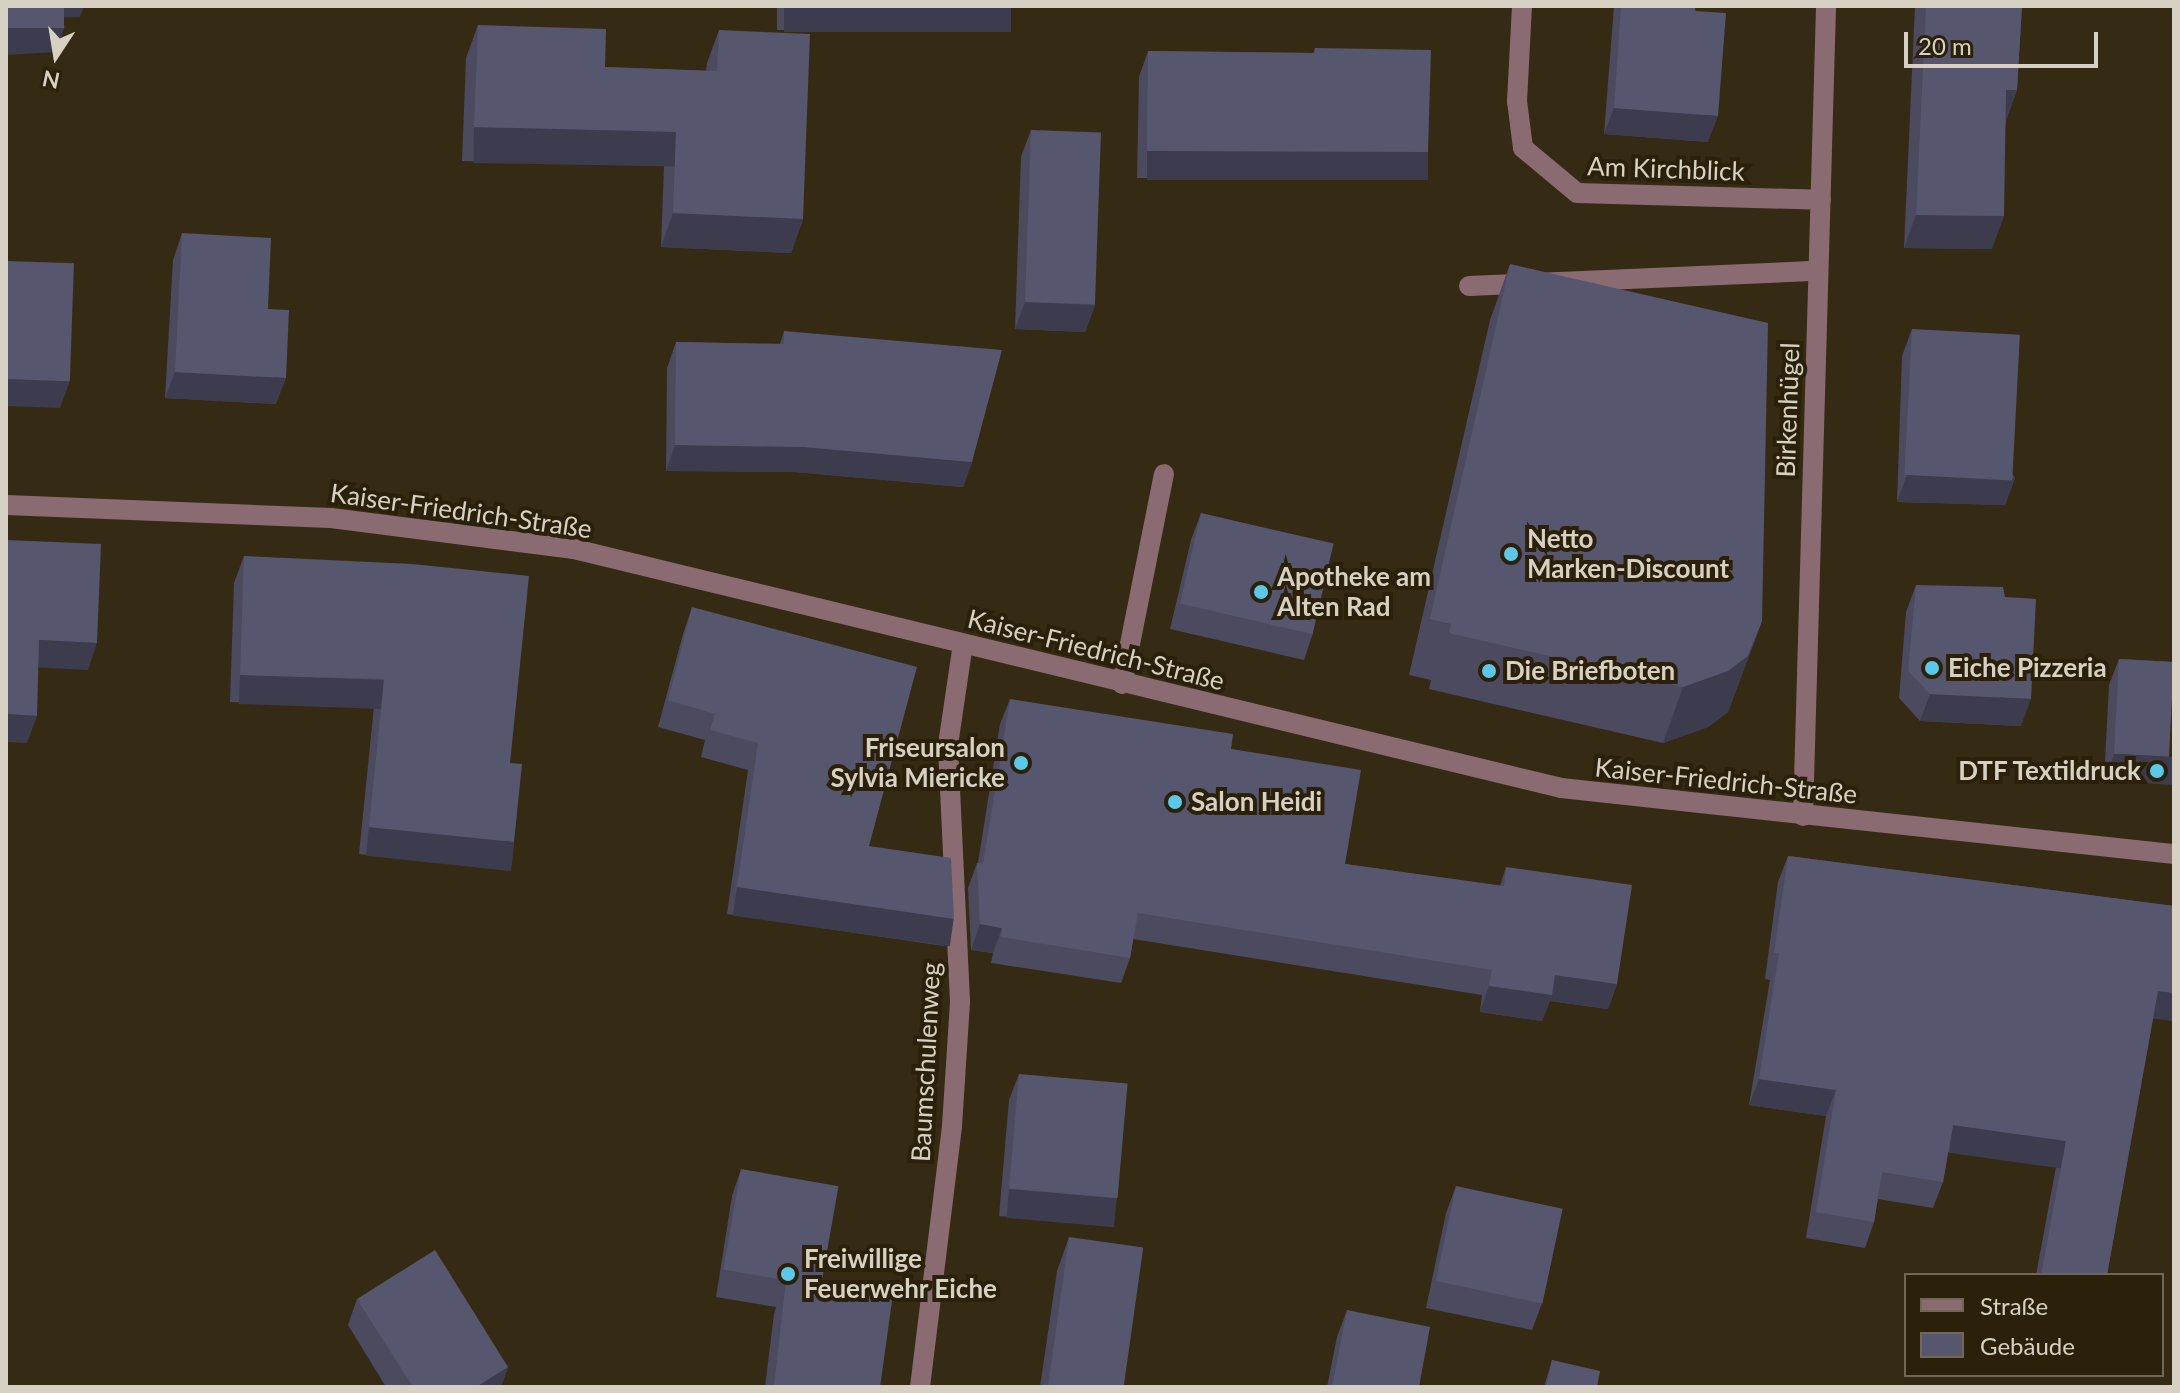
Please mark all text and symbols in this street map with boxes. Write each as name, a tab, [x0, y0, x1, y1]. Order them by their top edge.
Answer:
north arrow	[16, 16, 96, 96]
scale bar	[1908, 16, 2102, 66]
text: 20 m	[1918, 31, 1972, 60]
text: N	[40, 65, 62, 95]
street label: Am Kirchblick	[1587, 151, 1745, 187]
street label: Birkenhügel	[1770, 342, 1806, 478]
street label: Kaiser-Friedrich-Straße	[328, 477, 594, 545]
place label: Netto Marken-Discount	[1527, 523, 1729, 584]
marker: Netto Marken-Discount	[1502, 545, 1520, 563]
place label: Apotheke am Alten Rad	[1277, 561, 1431, 622]
marker: Apotheke am Alten Rad	[1252, 583, 1270, 601]
street label: Kaiser-Friedrich-Straße	[964, 603, 1228, 697]
place label: Eiche Pizzeria	[1948, 652, 2107, 684]
place label: Die Briefboten	[1505, 655, 1675, 687]
marker: Eiche Pizzeria	[1923, 659, 1941, 677]
marker: Die Briefboten	[1480, 662, 1498, 680]
place label: Friseursalon Sylvia Miericke	[831, 732, 1005, 794]
street label: Kaiser-Friedrich-Straße	[1593, 752, 1859, 810]
marker: Friseursalon Sylvia Miericke	[1012, 754, 1030, 772]
place label: DTF Textildruck	[1957, 755, 2141, 787]
marker: DTF Textildruck	[2148, 762, 2166, 780]
place label: Salon Heidi	[1191, 786, 1322, 818]
marker: Salon Heidi	[1166, 793, 1184, 811]
street label: Baumschulenweg	[905, 961, 947, 1163]
place label: Freiwillige Feuerwehr Eiche	[804, 1243, 997, 1304]
marker: Freiwillige Feuerwehr Eiche	[779, 1265, 797, 1283]
legend	[1904, 1273, 2164, 1377]
text: Straße	[1980, 1291, 2048, 1320]
text: Gebäude	[1980, 1331, 2075, 1360]

